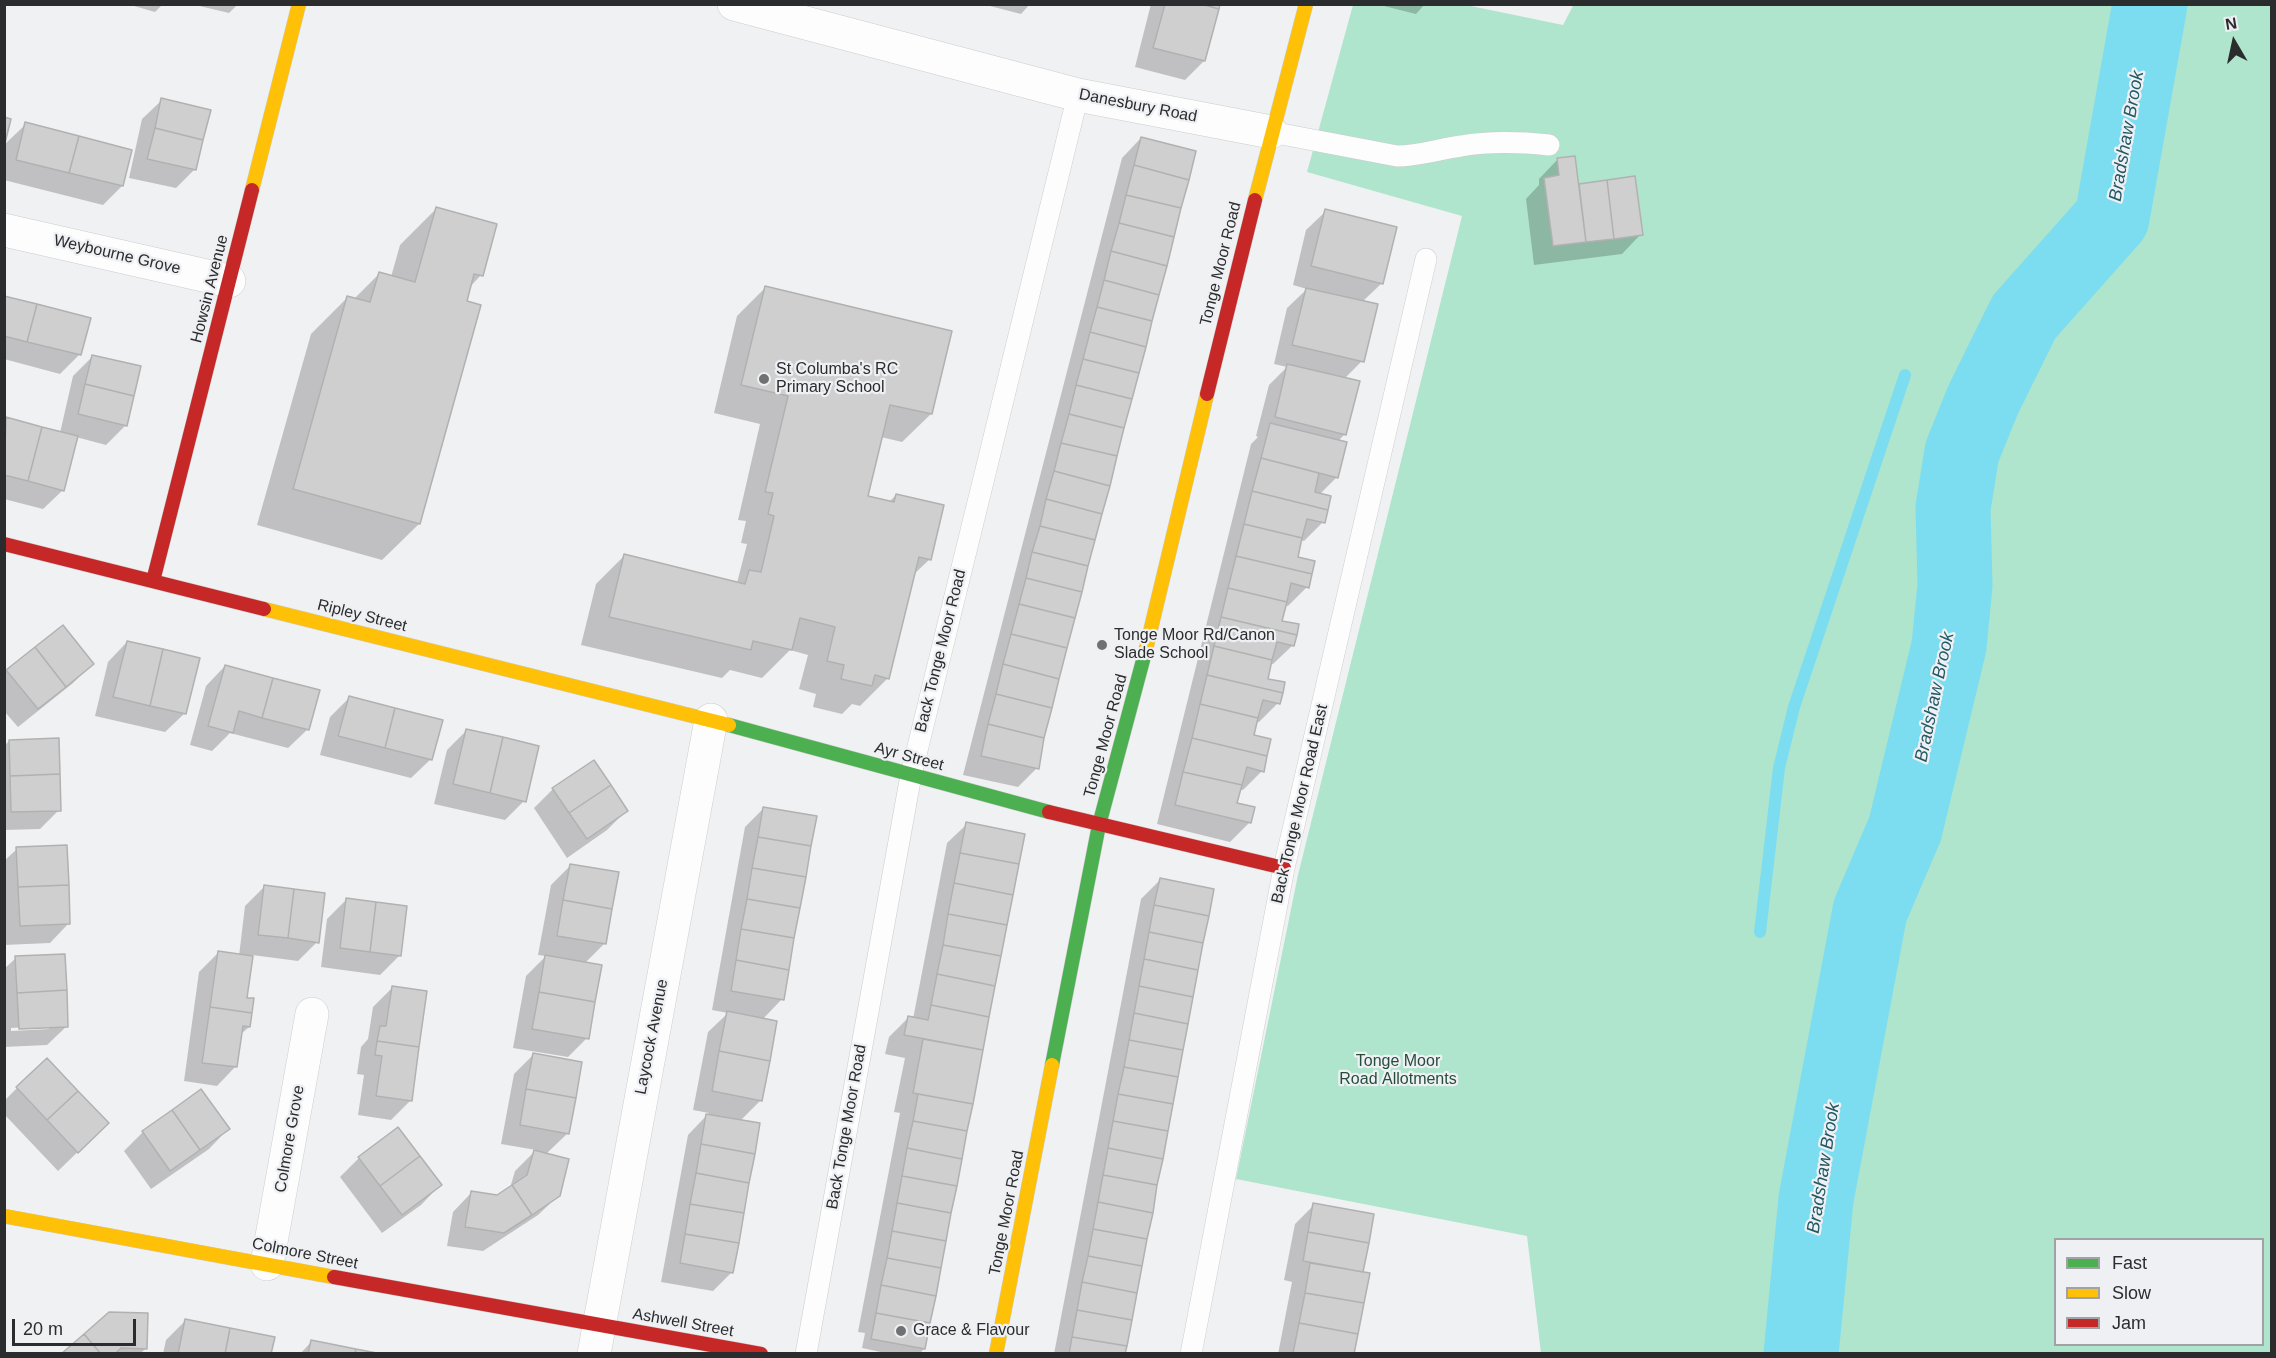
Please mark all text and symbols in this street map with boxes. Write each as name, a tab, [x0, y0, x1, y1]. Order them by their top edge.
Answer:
north arrow	[2204, 12, 2264, 72]
text: N	[2224, 14, 2238, 33]
water label: Bradshaw Brook	[2105, 69, 2149, 203]
street label: Danesbury Road	[1077, 85, 1199, 127]
street label: Tonge Moor Road	[1196, 200, 1246, 328]
street label: Weybourne Grove	[52, 231, 182, 279]
street label: Howsin Avenue	[187, 233, 233, 345]
place label: St Columba's RC Primary School	[776, 360, 898, 398]
marker: St Columba's RC Primary School	[757, 372, 771, 386]
street label: Back Tonge Moor Road	[911, 568, 971, 734]
street label: Ripley Street	[315, 596, 409, 636]
place label: Tonge Moor Rd/Canon Slade School	[1114, 626, 1275, 664]
water label: Bradshaw Brook	[1911, 630, 1959, 764]
marker: Tonge Moor Rd/Canon Slade School	[1095, 638, 1109, 652]
street label: Tonge Moor Road	[1080, 672, 1132, 800]
street label: Back Tonge Moor Road East	[1268, 703, 1332, 905]
street label: Ayr Street	[872, 739, 946, 775]
street label: Laycock Avenue	[631, 978, 673, 1096]
street label: Back Tonge Moor Road	[823, 1043, 871, 1211]
park label: Tonge Moor Road Allotments	[1339, 1052, 1457, 1090]
street label: Colmore Grove	[271, 1084, 309, 1194]
water label: Bradshaw Brook	[1803, 1101, 1845, 1235]
street label: Tonge Moor Road	[985, 1149, 1029, 1277]
street label: Colmore Street	[250, 1234, 360, 1274]
legend	[2054, 1238, 2264, 1346]
text: Fast	[2112, 1253, 2147, 1273]
text: Slow	[2112, 1283, 2151, 1303]
street label: Ashwell Street	[631, 1305, 735, 1341]
scale bar	[15, 1307, 140, 1345]
text: Jam	[2112, 1313, 2146, 1333]
text: 20 m	[23, 1319, 63, 1339]
place label: Grace & Flavour	[913, 1321, 1029, 1341]
marker: Grace & Flavour	[894, 1324, 908, 1338]

